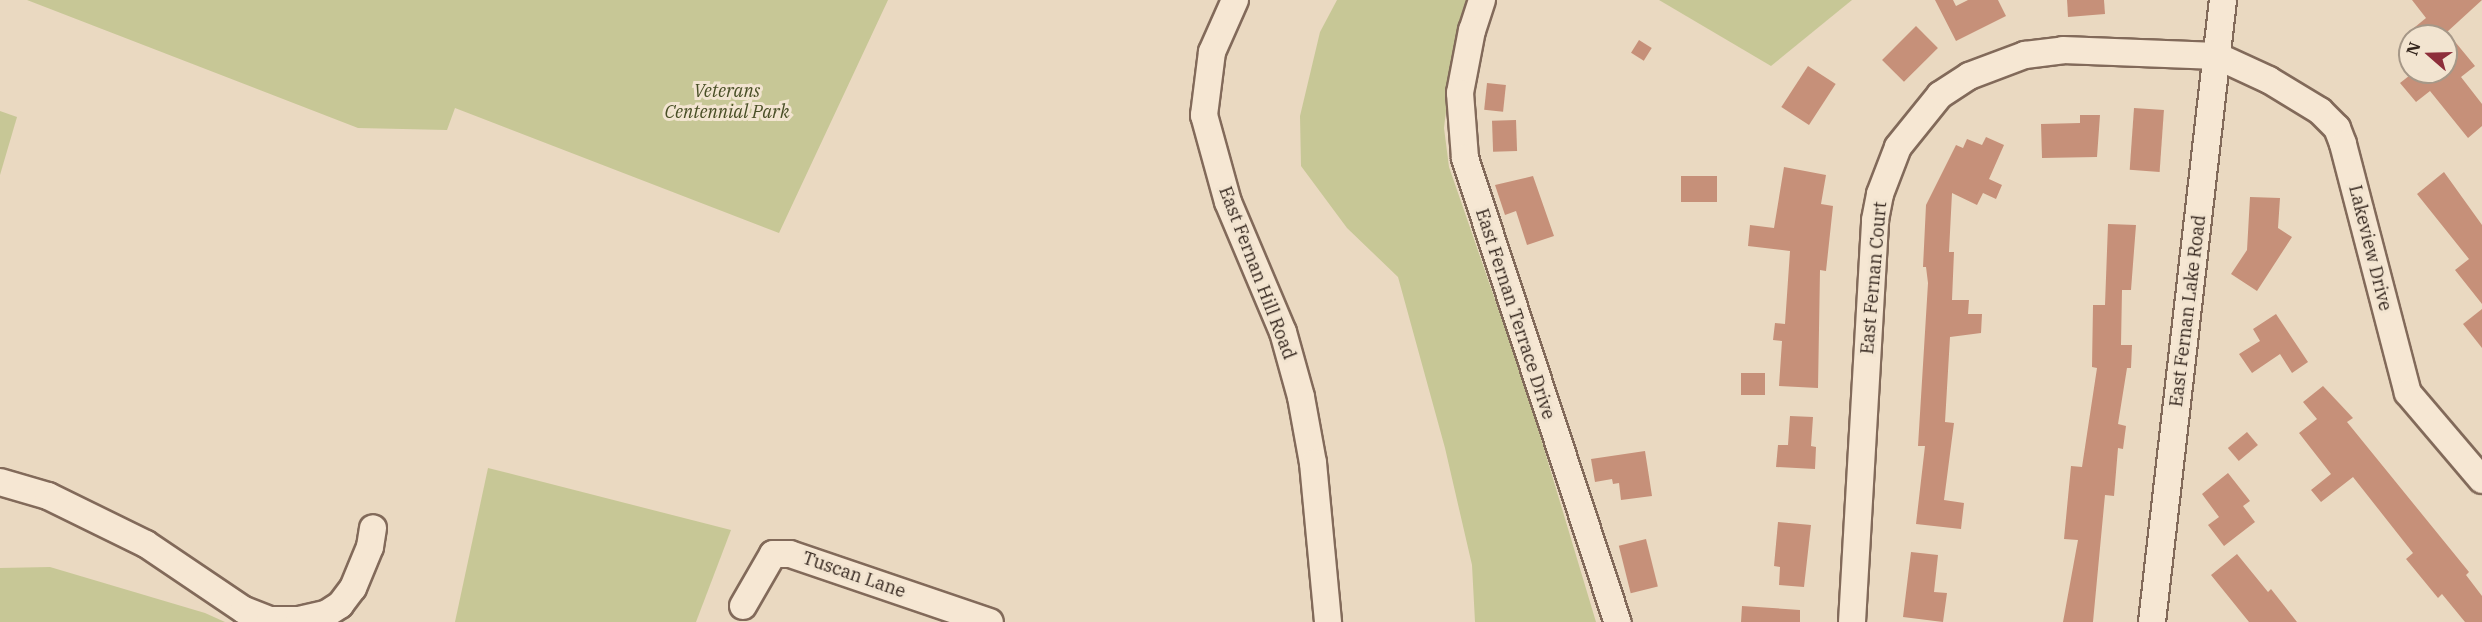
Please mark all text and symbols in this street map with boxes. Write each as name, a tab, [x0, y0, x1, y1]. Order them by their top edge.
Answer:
north arrow	[2398, 24, 2458, 84]
text: N	[2401, 39, 2425, 58]
park label: Veterans Centennial Park	[664, 81, 790, 124]
street label: East Fernan Hill Road	[1214, 183, 1300, 363]
street label: Lakeview Drive	[2344, 183, 2396, 313]
street label: East Fernan Court	[1857, 201, 1891, 355]
street label: East Fernan Terrace Drive	[1471, 206, 1559, 422]
street label: East Fernan Lake Road	[2166, 214, 2210, 408]
street label: Tuscan Lane	[800, 547, 908, 603]

